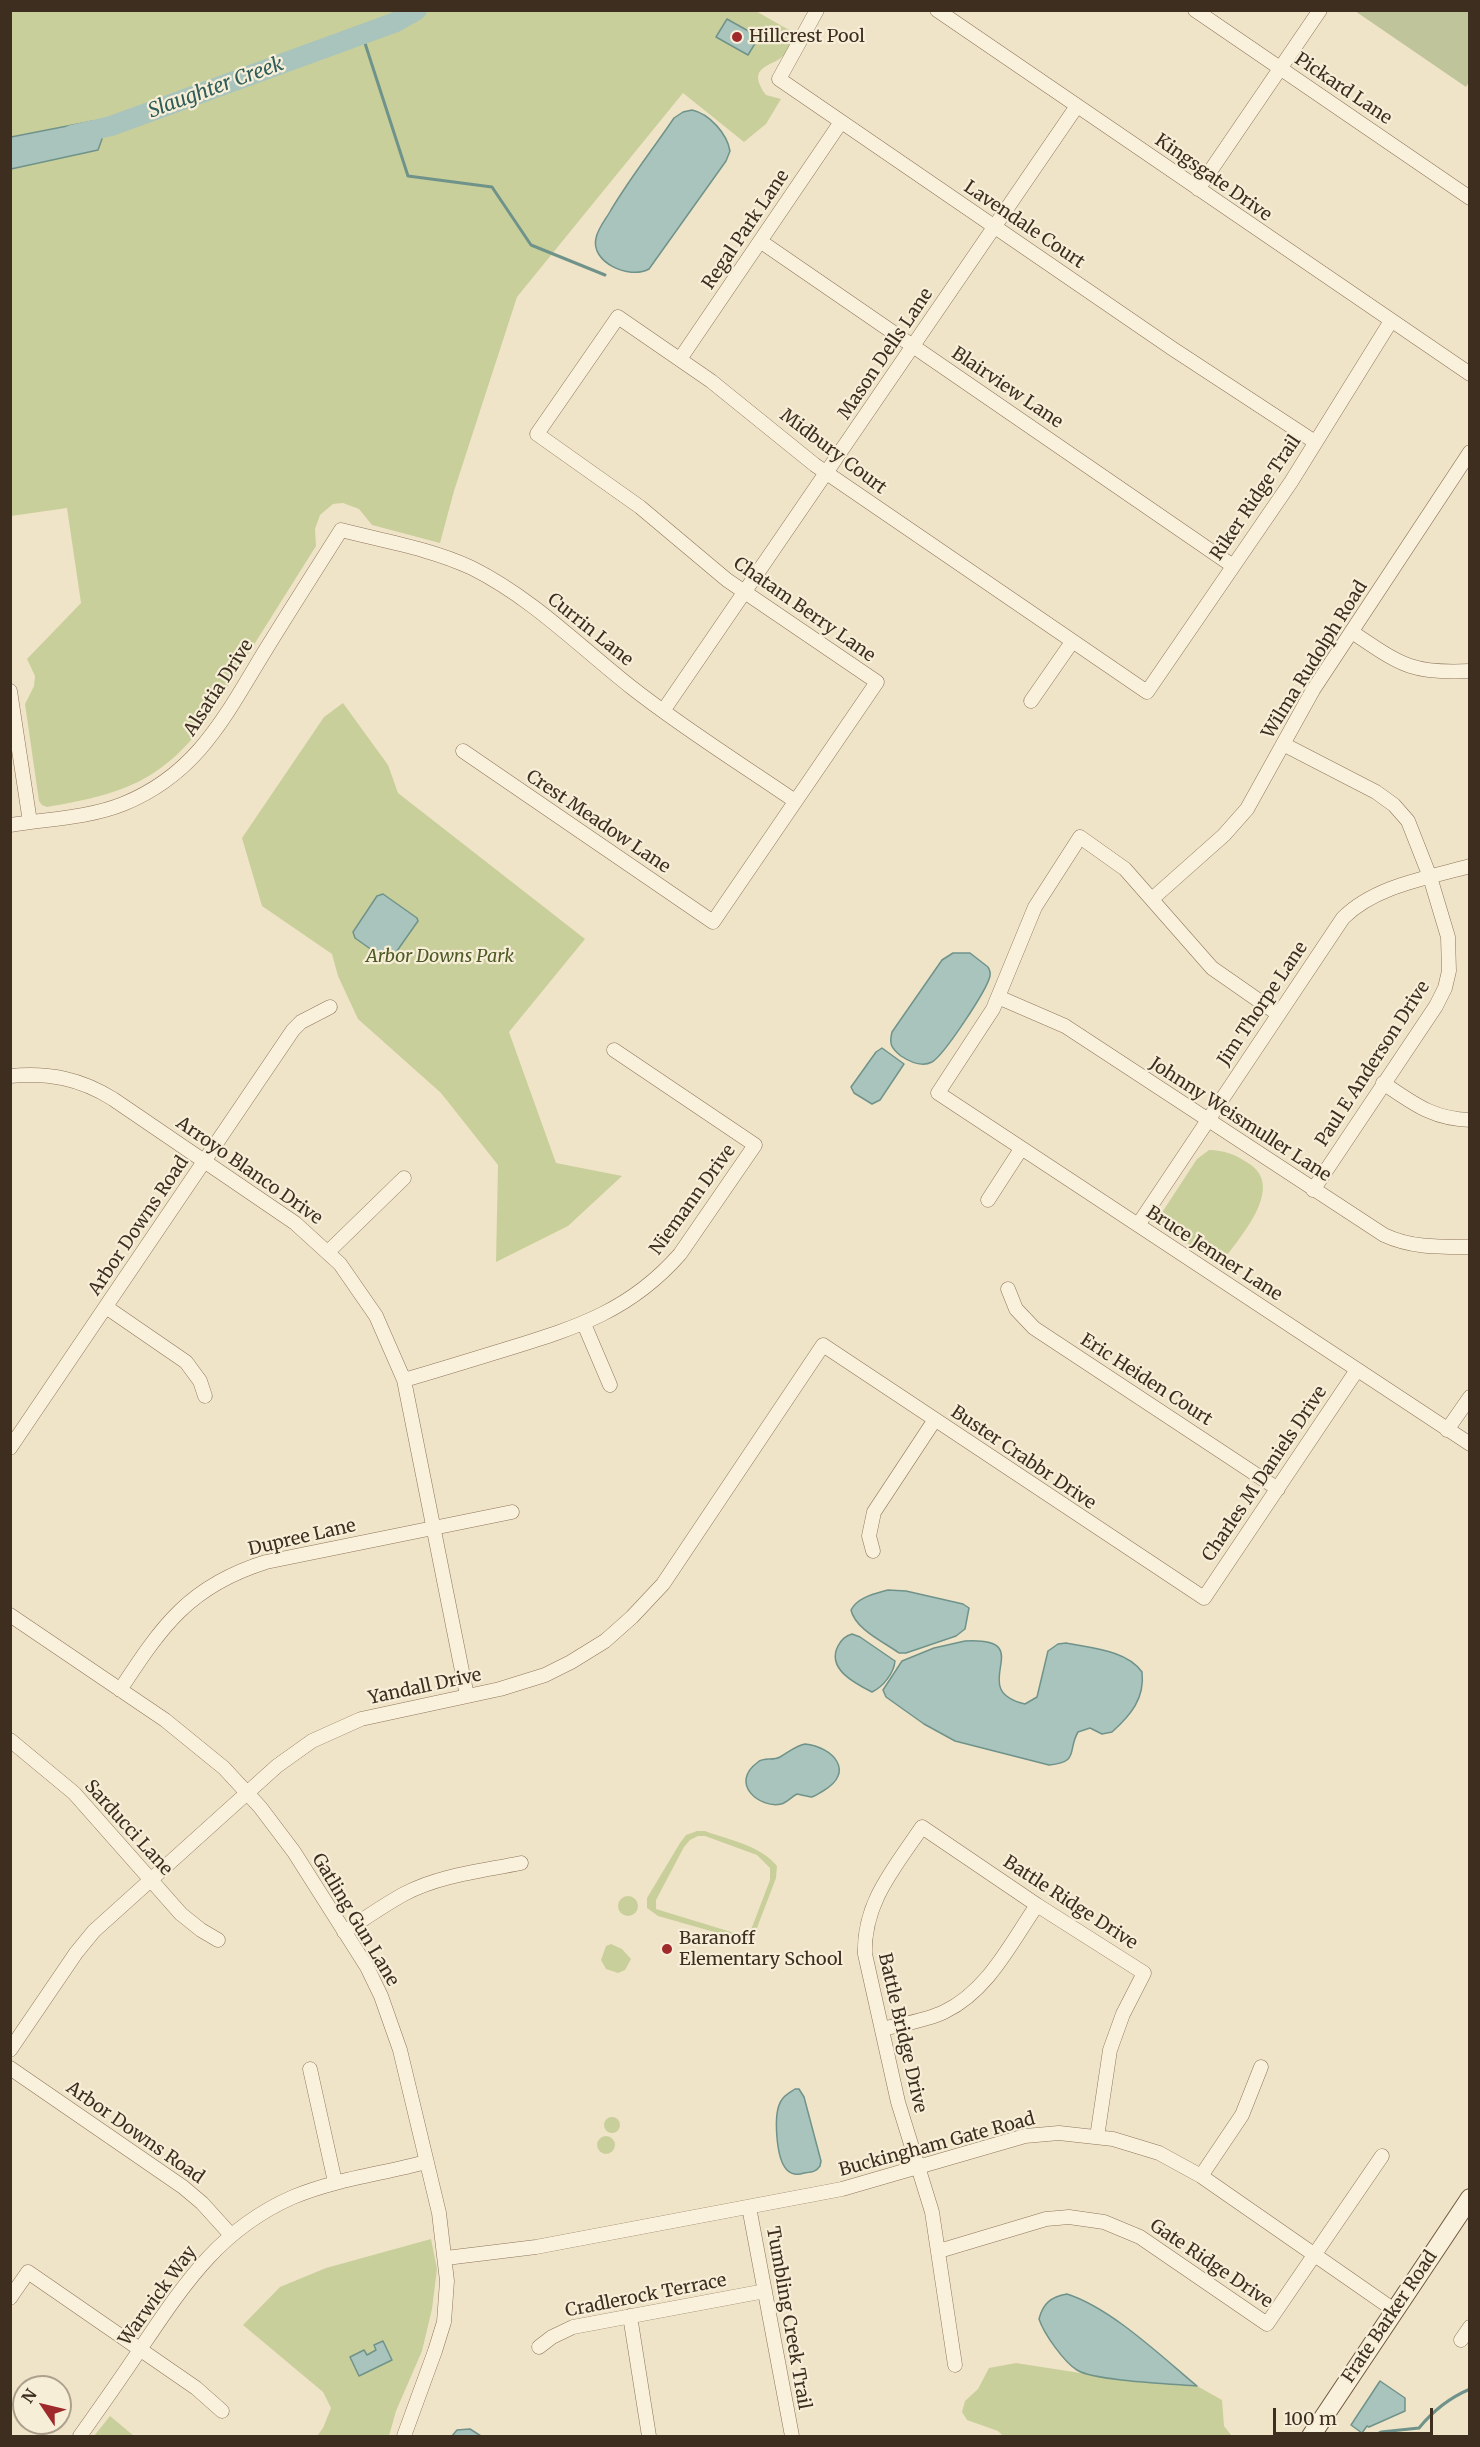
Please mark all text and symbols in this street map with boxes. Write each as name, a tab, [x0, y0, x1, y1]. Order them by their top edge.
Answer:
place label: Hillcrest Pool	[749, 26, 865, 48]
marker: Hillcrest Pool	[730, 30, 744, 44]
street label: Pickard Lane	[1290, 49, 1396, 129]
water label: Slaughter Creek	[145, 52, 287, 124]
street label: Kingsgate Drive	[1151, 130, 1275, 226]
street label: Regal Park Lane	[698, 166, 794, 294]
street label: Lavendale Court	[960, 177, 1088, 273]
street label: Mason Dells Lane	[834, 284, 938, 424]
street label: Blairview Lane	[947, 343, 1067, 433]
street label: Midbury Court	[775, 405, 891, 499]
street label: Riker Ridge Trail	[1206, 431, 1306, 565]
street label: Chatam Berry Lane	[729, 553, 879, 667]
street label: Wilma Rudolph Road	[1258, 577, 1372, 743]
street label: Currin Lane	[543, 589, 637, 671]
street label: Alsatia Drive	[180, 636, 258, 740]
street label: Crest Meadow Lane	[522, 766, 674, 878]
street label: Jim Thorpe Lane	[1213, 938, 1313, 1070]
park label: Arbor Downs Park	[366, 946, 514, 968]
street label: Paul E Anderson Drive	[1311, 977, 1435, 1151]
street label: Johnny Weismuller Lane	[1145, 1053, 1335, 1187]
street label: Arroyo Blanco Drive	[172, 1112, 326, 1230]
street label: Niemann Drive	[646, 1141, 740, 1259]
street label: Arbor Downs Road	[84, 1152, 194, 1300]
street label: Bruce Jenner Lane	[1142, 1202, 1286, 1306]
street label: Eric Heiden Court	[1076, 1329, 1216, 1431]
street label: Charles M Daniels Drive	[1198, 1382, 1332, 1566]
street label: Buster Crabbr Drive	[946, 1401, 1100, 1515]
street label: Dupree Lane	[246, 1515, 358, 1561]
street label: Yandall Drive	[367, 1664, 483, 1710]
street label: Sarducci Lane	[79, 1776, 177, 1880]
street label: Gatling Gun Lane	[307, 1850, 403, 1990]
street label: Battle Ridge Drive	[999, 1852, 1141, 1954]
place label: Baranoff Elementary School	[679, 1928, 843, 1970]
marker: Baranoff Elementary School	[660, 1942, 674, 1956]
street label: Battle Bridge Drive	[873, 1951, 931, 2115]
street label: Arbor Downs Road	[62, 2077, 208, 2189]
street label: Buckingham Gate Road	[837, 2108, 1037, 2182]
street label: Gate Ridge Drive	[1146, 2215, 1276, 2313]
street label: Tumbling Creek Trail	[761, 2225, 815, 2411]
street label: Warwick Way	[115, 2242, 201, 2350]
street label: Frate Barker Road	[1338, 2247, 1442, 2387]
street label: Cradlerock Terrace	[564, 2270, 728, 2322]
north arrow	[12, 2375, 72, 2435]
text: N	[17, 2385, 41, 2407]
scale bar	[1276, 2396, 1436, 2434]
text: 100 m	[1284, 2407, 1337, 2430]

